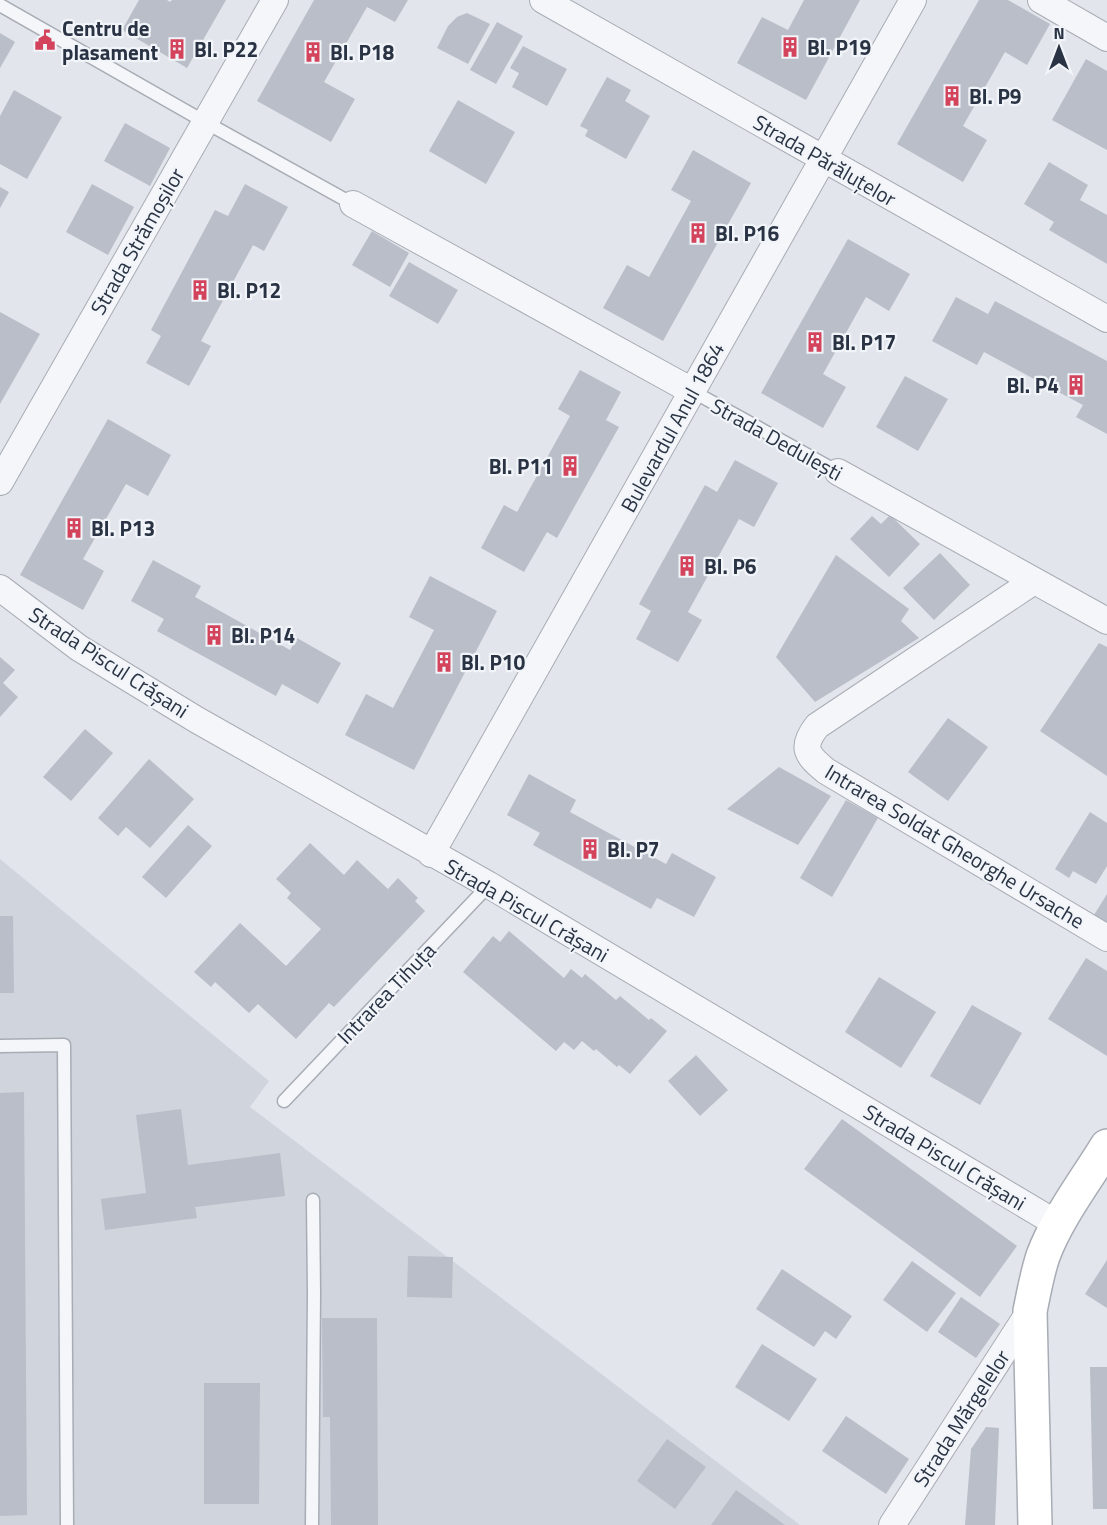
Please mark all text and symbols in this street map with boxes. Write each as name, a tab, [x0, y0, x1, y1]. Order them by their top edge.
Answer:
place label: Centru de plasament	[62, 12, 158, 68]
north arrow	[1029, 18, 1089, 78]
text: N	[1053, 21, 1065, 45]
public building icon: Centru de plasament	[33, 28, 57, 52]
place label: Bl. P19	[807, 31, 871, 63]
place label: Bl. P22	[194, 33, 258, 65]
building icon: Bl. P19	[778, 35, 802, 59]
place label: Bl. P18	[330, 36, 395, 68]
building icon: Bl. P22	[165, 37, 189, 61]
building icon: Bl. P18	[301, 40, 325, 64]
place label: Bl. P9	[969, 80, 1022, 112]
building icon: Bl. P9	[940, 84, 964, 108]
street label: Strada Părăluțelor	[747, 106, 903, 214]
street label: Strada Strămoșilor	[82, 161, 192, 321]
place label: Bl. P16	[715, 217, 780, 249]
building icon: Bl. P16	[686, 221, 710, 245]
place label: Bl. P12	[217, 274, 281, 306]
building icon: Bl. P12	[188, 278, 212, 302]
place label: Bl. P17	[832, 326, 896, 358]
building icon: Bl. P17	[803, 330, 827, 354]
street label: Bulevardul Anul 1864	[612, 336, 732, 518]
place label: Bl. P4	[1006, 369, 1059, 401]
building icon: Bl. P4	[1064, 373, 1088, 397]
street label: Strada Dedulești	[705, 390, 849, 488]
place label: Bl. P11	[489, 450, 553, 482]
building icon: Bl. P11	[558, 454, 582, 478]
place label: Bl. P13	[91, 512, 155, 544]
building icon: Bl. P13	[62, 516, 86, 540]
place label: Bl. P6	[704, 550, 757, 582]
building icon: Bl. P6	[675, 554, 699, 578]
street label: Strada Piscul Crășani	[23, 598, 195, 726]
place label: Bl. P14	[231, 619, 295, 651]
building icon: Bl. P14	[202, 623, 226, 647]
place label: Bl. P10	[461, 646, 526, 678]
building icon: Bl. P10	[432, 650, 456, 674]
street label: Intrarea Soldat Gheorghe Ursache	[819, 756, 1091, 936]
place label: Bl. P7	[607, 833, 660, 865]
building icon: Bl. P7	[578, 837, 602, 861]
street label: Strada Piscul Crășani	[439, 850, 615, 970]
street label: Intrarea Tihuța	[329, 935, 443, 1051]
street label: Strada Piscul Crășani	[858, 1096, 1032, 1218]
street label: Strada Mărgelelor	[905, 1343, 1017, 1493]

